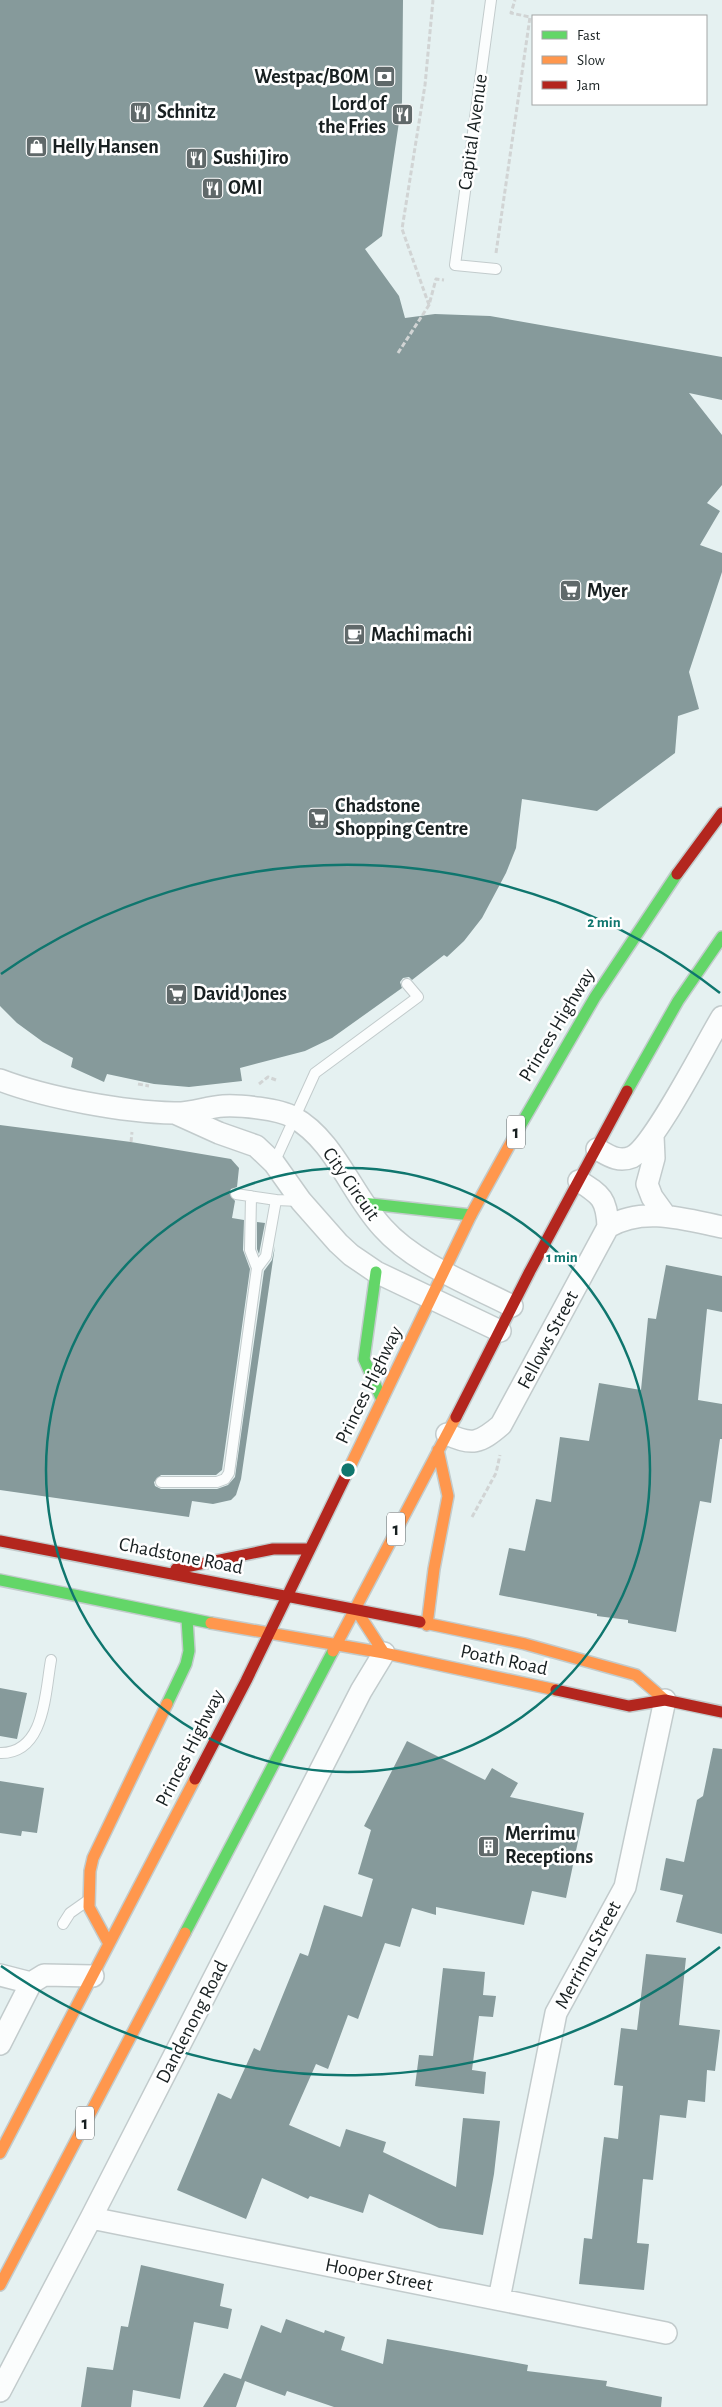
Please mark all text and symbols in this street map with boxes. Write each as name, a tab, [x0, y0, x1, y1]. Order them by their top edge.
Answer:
legend	[532, 15, 707, 105]
text: Fast	[577, 28, 601, 43]
text: Slow	[577, 53, 605, 68]
bank icon: Westpac/BOM	[373, 65, 397, 89]
place label: Westpac/BOM	[254, 67, 369, 87]
street label: Capital Avenue	[455, 73, 491, 191]
text: Jam	[577, 78, 600, 93]
place label: Lord of the Fries	[318, 94, 387, 137]
restaurant icon: Schnitz	[129, 100, 153, 124]
place label: Schnitz	[157, 102, 216, 122]
restaurant icon: Lord of the Fries	[390, 103, 414, 127]
shop icon: Helly Hansen	[24, 135, 48, 159]
place label: Helly Hansen	[52, 137, 159, 157]
restaurant icon: Sushi Jiro	[185, 146, 209, 170]
place label: Sushi Jiro	[213, 148, 289, 168]
restaurant icon: OMI	[200, 176, 224, 200]
place label: OMI	[228, 178, 263, 198]
supermarket icon: Myer	[559, 579, 583, 603]
place label: Myer	[587, 581, 628, 601]
cafe icon: Machi machi	[343, 623, 367, 647]
place label: Machi machi	[371, 625, 472, 645]
place label: Chadstone Shopping Centre	[335, 796, 468, 839]
supermarket icon: Chadstone Shopping Centre	[307, 806, 331, 830]
text: 2 min	[587, 915, 621, 930]
street label: Princes Highway	[515, 964, 599, 1085]
supermarket icon: David Jones	[165, 982, 189, 1006]
place label: David Jones	[193, 984, 287, 1004]
road number: 1	[507, 1116, 525, 1148]
street label: City Circuit	[319, 1144, 384, 1225]
text: 1 min	[546, 1250, 578, 1265]
street label: Fellows Street	[514, 1287, 582, 1392]
street label: Princes Highway	[332, 1323, 406, 1447]
centre of rings	[339, 1461, 357, 1479]
road number: 1	[387, 1512, 405, 1546]
street label: Chadstone Road	[117, 1534, 245, 1578]
street label: Poath Road	[459, 1641, 549, 1679]
street label: Princes Highway	[152, 1686, 228, 1810]
place label: Merrimu Receptions	[505, 1824, 593, 1867]
building icon: Merrimu Receptions	[477, 1834, 501, 1858]
street label: Merrimu Street	[551, 1897, 625, 2012]
street label: Dandenong Road	[152, 1957, 232, 2087]
road number: 1	[76, 2106, 94, 2140]
street label: Hooper Street	[324, 2255, 435, 2295]

